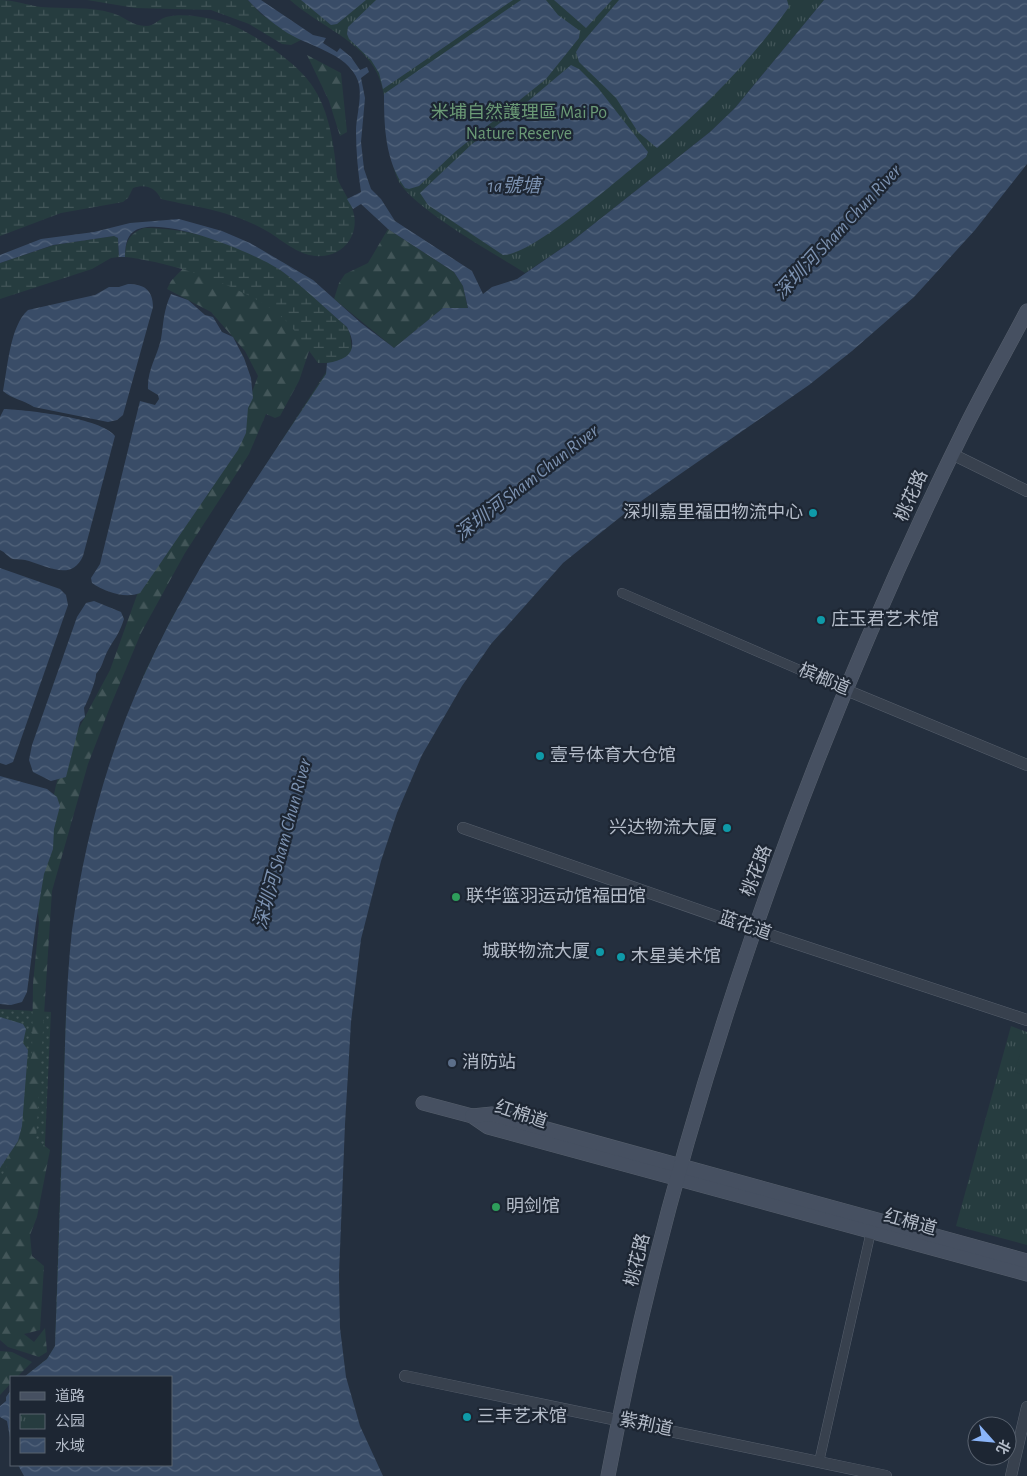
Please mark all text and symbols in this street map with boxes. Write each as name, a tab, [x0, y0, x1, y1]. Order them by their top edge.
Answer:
park label: 米埔自然護理區 Mai Po Nature Reserve	[431, 102, 607, 143]
water label: 深圳河 Sham Chun River	[770, 160, 905, 303]
water label: 1a號塘	[488, 175, 543, 196]
water label: 深圳河 Sham Chun River	[451, 420, 603, 545]
street label: 桃花路	[891, 467, 931, 524]
place label: 深圳嘉里福田物流中心	[623, 502, 803, 522]
marker: 深圳嘉里福田物流中心	[807, 507, 819, 519]
place label: 庄玉君艺术馆	[831, 609, 939, 629]
marker: 庄玉君艺术馆	[815, 614, 827, 626]
street label: 槟榔道	[796, 659, 853, 699]
place label: 壹号体育大仓馆	[550, 745, 676, 765]
marker: 壹号体育大仓馆	[534, 750, 546, 762]
water label: 深圳河 Sham Chun River	[250, 756, 315, 931]
place label: 兴达物流大厦	[609, 817, 717, 837]
marker: 兴达物流大厦	[721, 822, 733, 834]
street label: 桃花路	[737, 842, 775, 899]
place label: 联华篮羽运动馆福田馆	[466, 886, 646, 906]
marker: 联华篮羽运动馆福田馆	[450, 891, 462, 903]
street label: 蓝花道	[717, 907, 774, 943]
place label: 城联物流大厦	[482, 941, 590, 961]
marker: 城联物流大厦	[594, 946, 606, 958]
place label: 木星美术馆	[631, 946, 721, 966]
marker: 木星美术馆	[615, 951, 627, 963]
place label: 消防站	[462, 1052, 516, 1072]
marker: 消防站	[446, 1057, 458, 1069]
street label: 红棉道	[493, 1096, 550, 1132]
place label: 明剑馆	[506, 1196, 560, 1216]
marker: 明剑馆	[490, 1201, 502, 1213]
street label: 红棉道	[882, 1205, 939, 1239]
street label: 桃花路	[621, 1231, 653, 1288]
legend	[10, 1376, 172, 1466]
text: 道路	[55, 1388, 85, 1404]
place label: 三丰艺术馆	[477, 1406, 567, 1426]
street label: 紫荆道	[618, 1409, 675, 1439]
marker: 三丰艺术馆	[461, 1411, 473, 1423]
text: 公园	[55, 1413, 85, 1429]
north arrow	[967, 1416, 1017, 1466]
text: 北	[993, 1437, 1013, 1456]
text: 水域	[55, 1438, 85, 1454]

